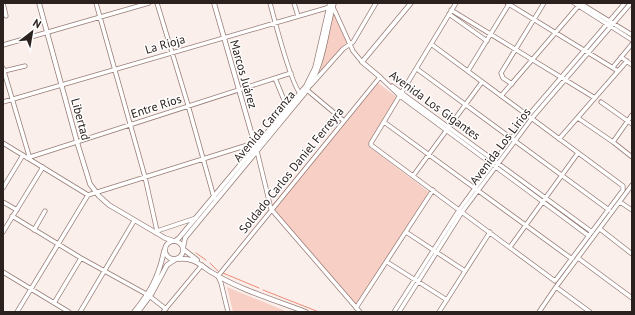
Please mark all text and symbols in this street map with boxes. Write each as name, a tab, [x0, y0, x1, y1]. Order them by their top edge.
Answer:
north arrow	[12, 12, 52, 52]
text: N	[30, 16, 44, 31]
street label: La Rioja	[143, 31, 187, 57]
street label: Marcos Juárez	[227, 38, 261, 110]
street label: Avenida Los Gigantes	[387, 67, 483, 143]
street label: Avenida Carranza	[230, 87, 298, 165]
street label: Entre Ríos	[129, 91, 183, 121]
street label: Libertad	[68, 96, 94, 142]
street label: Soldado Carlos Daniel Ferreyra	[235, 104, 347, 236]
street label: Avenida Los Lirios	[466, 105, 534, 187]

